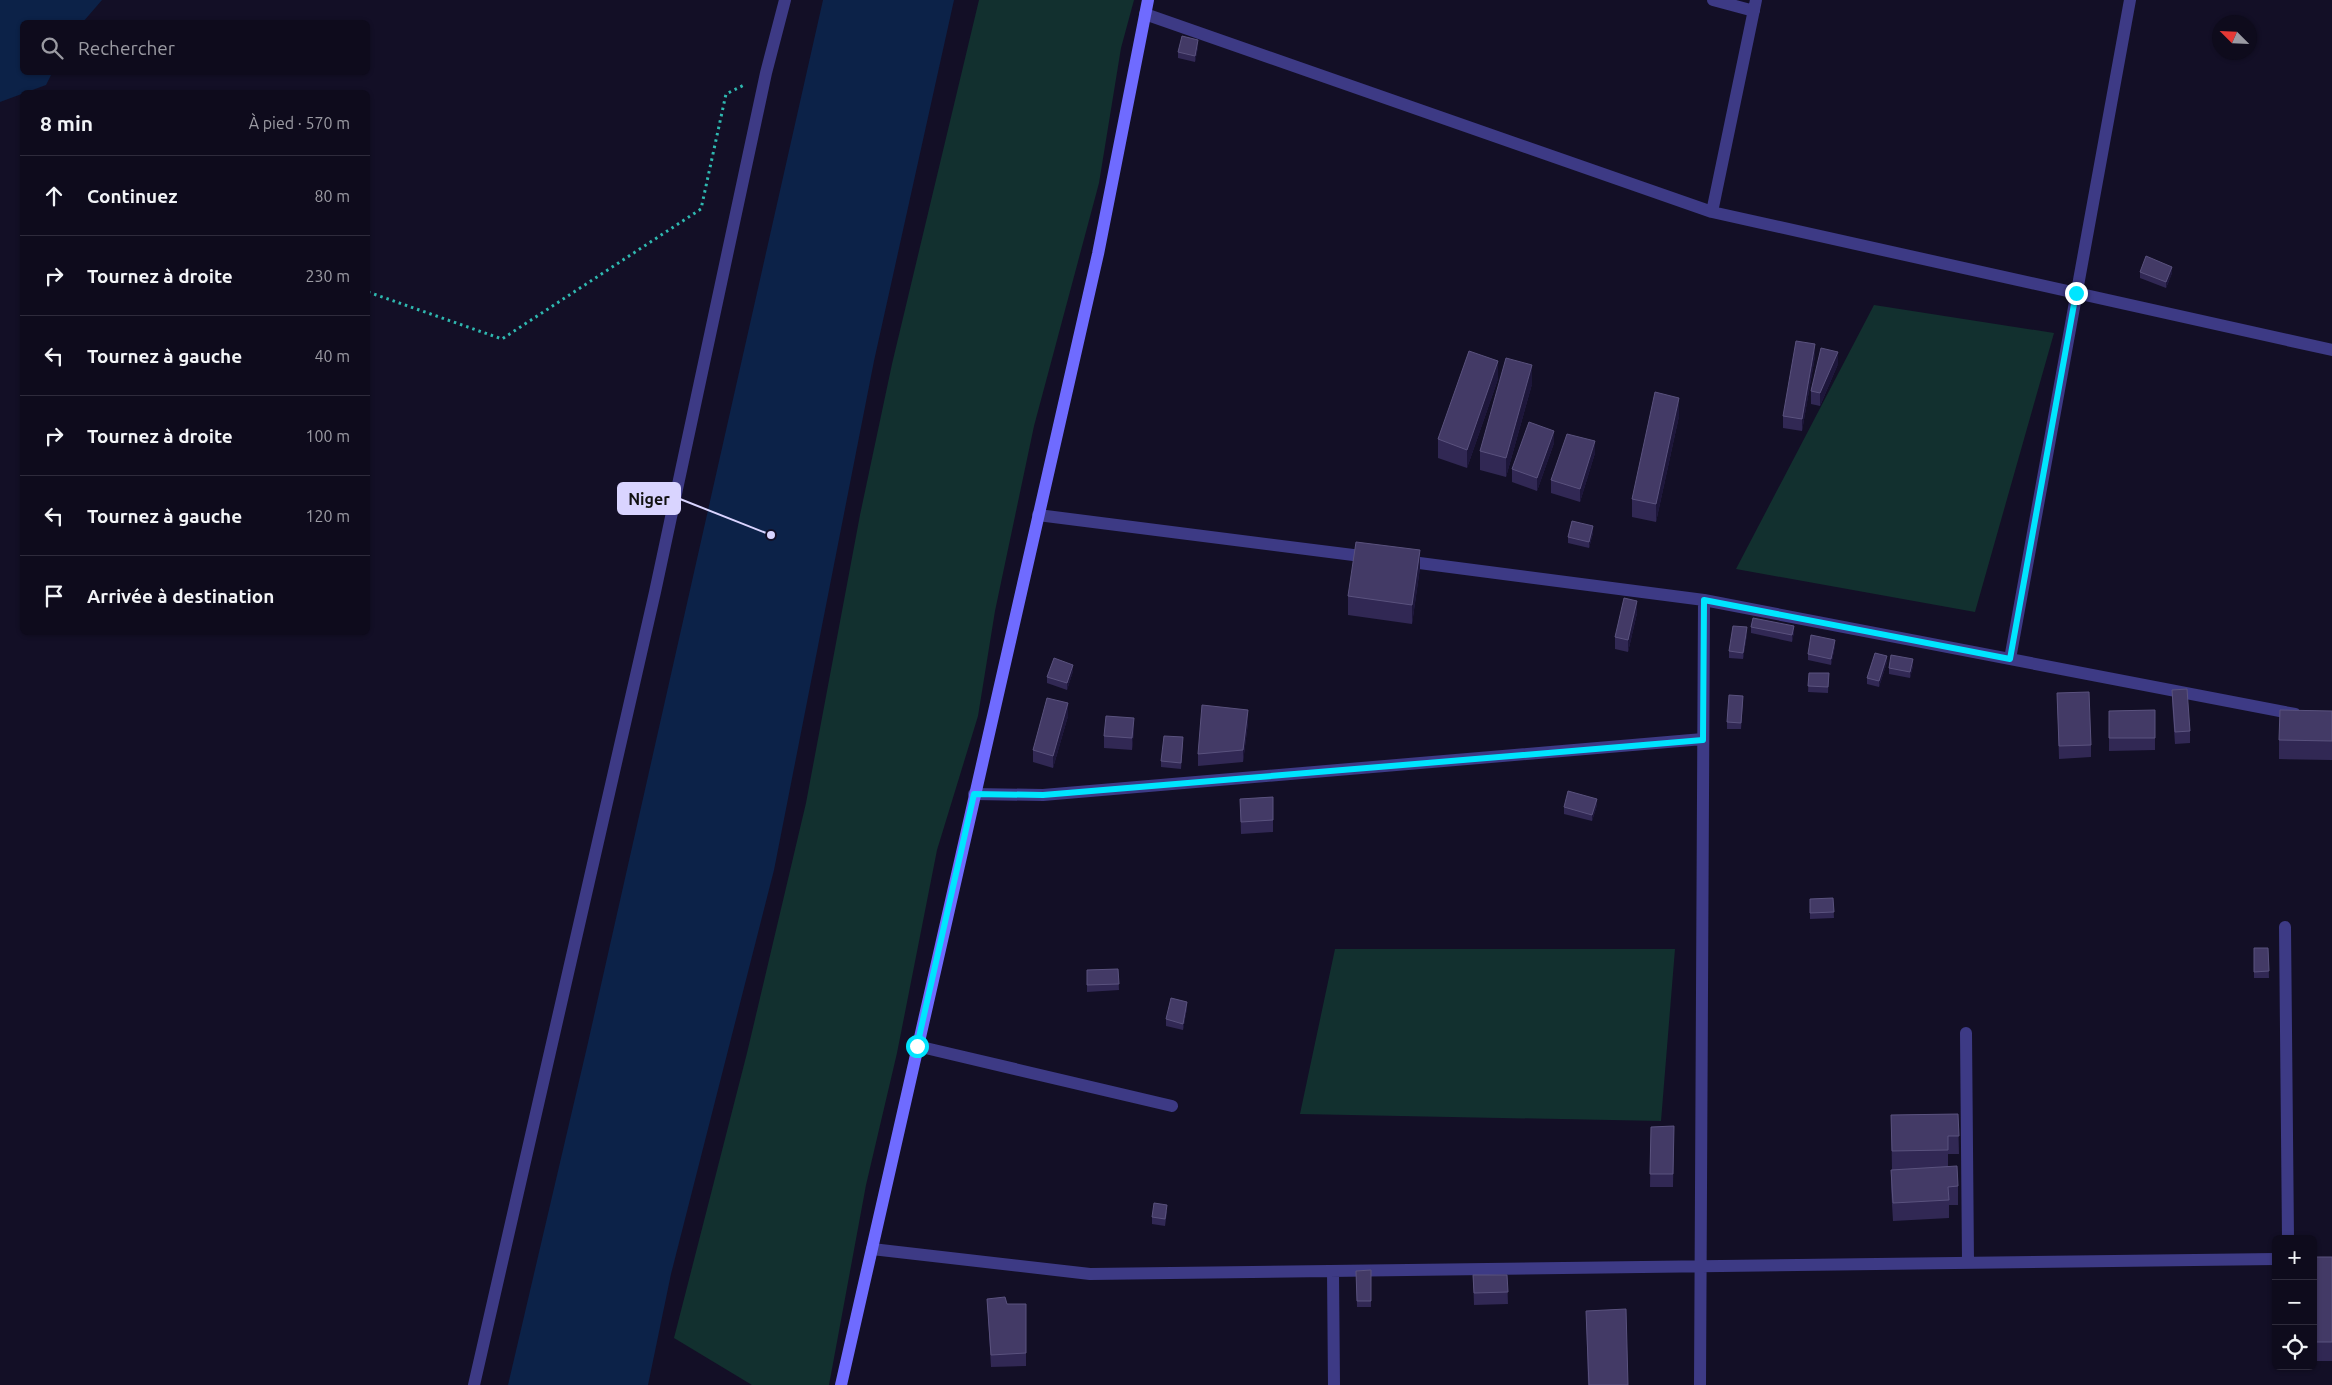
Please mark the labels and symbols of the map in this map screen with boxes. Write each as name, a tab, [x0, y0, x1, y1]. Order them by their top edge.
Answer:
north arrow	[2212, 15, 2257, 60]
route end	[2065, 282, 2088, 305]
callout: Niger	[618, 483, 680, 514]
text: Niger	[628, 490, 670, 508]
route start	[906, 1035, 929, 1058]

